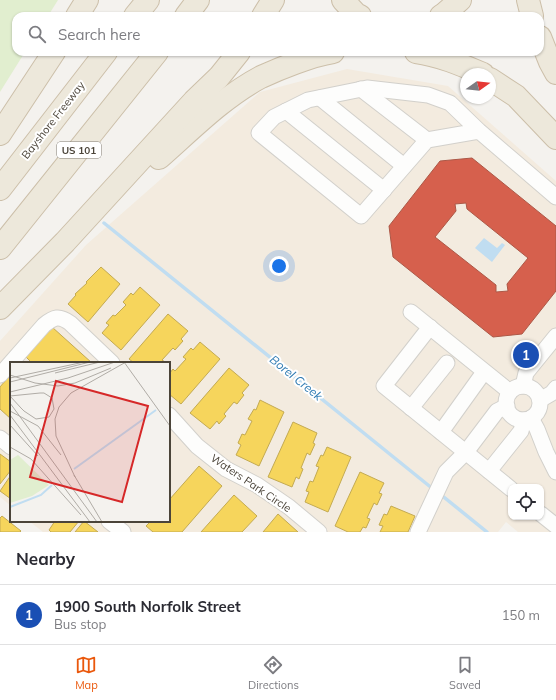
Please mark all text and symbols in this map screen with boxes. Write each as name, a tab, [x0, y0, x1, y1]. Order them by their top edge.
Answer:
search box	[12, 12, 544, 56]
icon: search	[26, 23, 48, 45]
text: Search here	[58, 25, 140, 44]
north arrow	[460, 68, 496, 104]
street label: Bayshore Freeway	[18, 78, 88, 162]
road number: US 101	[57, 142, 101, 158]
your location	[269, 256, 289, 276]
pin: 1	[513, 340, 539, 370]
water label: Borel Creek	[267, 352, 326, 404]
inset map	[10, 362, 170, 522]
street label: Waters Park Circle	[208, 451, 294, 515]
map controls	[508, 484, 544, 520]
button: locate	[508, 484, 544, 520]
text: Nearby	[16, 548, 75, 569]
text: 1900 South Norfolk Street	[54, 597, 241, 616]
text: 1	[25, 607, 33, 623]
text: 150 m	[502, 607, 540, 623]
text: Bus stop	[54, 616, 106, 632]
tab: Map	[75, 654, 98, 692]
tab: Directions	[248, 654, 299, 692]
tab: Saved	[449, 654, 481, 692]

